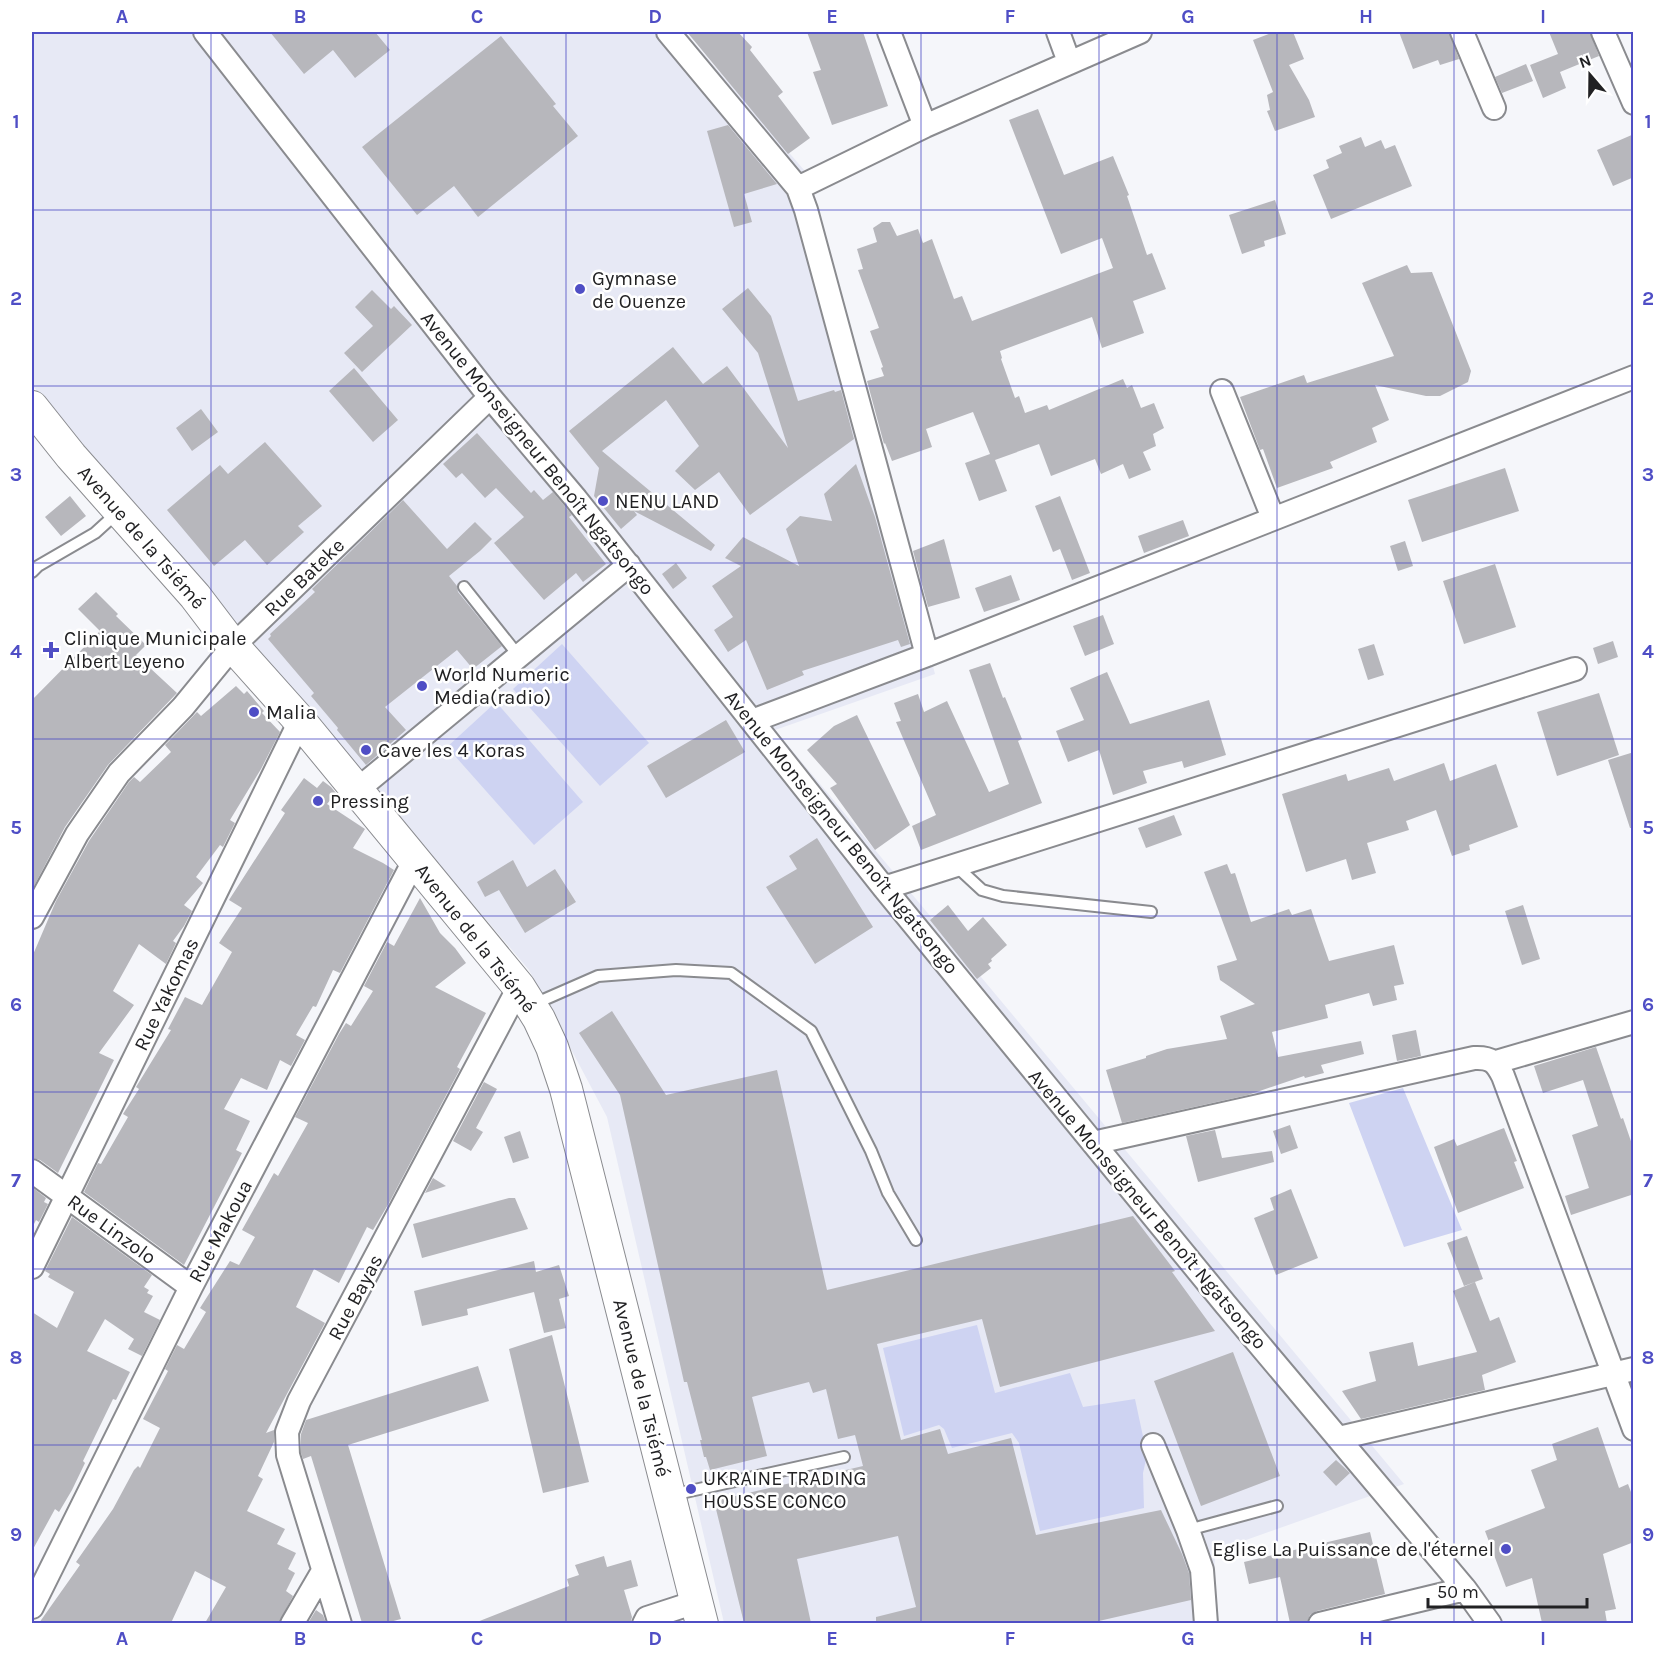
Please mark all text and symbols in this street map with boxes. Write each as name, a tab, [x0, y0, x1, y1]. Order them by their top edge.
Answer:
text: A	[116, 5, 129, 28]
text: B	[294, 5, 306, 28]
text: C	[471, 5, 483, 28]
text: D	[648, 5, 662, 28]
text: E	[826, 5, 838, 28]
text: F	[1005, 5, 1016, 28]
text: G	[1181, 5, 1195, 28]
text: H	[1359, 5, 1373, 28]
text: I	[1540, 5, 1546, 28]
north arrow	[1560, 45, 1620, 105]
text: N	[1576, 50, 1594, 72]
text: 1	[12, 110, 20, 133]
text: 1	[1644, 110, 1652, 133]
place label: Gymnase de Ouenze	[592, 267, 686, 313]
marker: Gymnase de Ouenze	[573, 282, 587, 296]
text: 2	[10, 287, 22, 310]
text: 2	[1642, 287, 1654, 310]
street label: Avenue Monseigneur Benoît Ngatsongo	[416, 307, 659, 600]
street label: Avenue de la Tsiémé	[73, 461, 210, 614]
text: 3	[10, 463, 22, 486]
text: 3	[1642, 463, 1654, 486]
place label: NENU LAND	[615, 490, 719, 513]
marker: NENU LAND	[596, 494, 610, 508]
street label: Rue Bateke	[260, 534, 349, 621]
place label: Clinique Municipale Albert Leyeno	[64, 627, 247, 673]
text: 4	[10, 640, 22, 663]
text: 4	[1642, 640, 1654, 663]
marker: Clinique Municipale Albert Leyeno	[42, 641, 60, 659]
place label: World Numeric Media(radio)	[434, 663, 570, 709]
marker: World Numeric Media(radio)	[415, 679, 429, 693]
street label: Avenue Monseigneur Benoît Ngatsongo	[720, 686, 963, 979]
place label: Malia	[266, 701, 317, 724]
marker: Malia	[247, 705, 261, 719]
place label: Cave les 4 Koras	[378, 739, 525, 762]
marker: Cave les 4 Koras	[359, 743, 373, 757]
place label: Pressing	[330, 790, 409, 813]
marker: Pressing	[311, 794, 325, 808]
text: 5	[10, 816, 22, 839]
text: 5	[1642, 816, 1654, 839]
street label: Avenue de la Tsiémé	[410, 859, 541, 1017]
street label: Rue Yakomas	[129, 934, 204, 1054]
text: 6	[10, 993, 22, 1016]
text: 6	[1642, 993, 1654, 1016]
street label: Avenue Monseigneur Benoît Ngatsongo	[1024, 1065, 1272, 1354]
text: 7	[11, 1169, 21, 1192]
text: 7	[1643, 1169, 1653, 1192]
street label: Rue Makoua	[184, 1176, 257, 1286]
street label: Rue Linzolo	[63, 1190, 160, 1269]
street label: Rue Bayas	[323, 1250, 388, 1344]
street label: Avenue de la Tsiémé	[608, 1297, 675, 1479]
text: 8	[10, 1346, 22, 1369]
text: 8	[1642, 1346, 1654, 1369]
place label: UKRAINE TRADING HOUSSE CONCO	[703, 1467, 866, 1513]
marker: UKRAINE TRADING HOUSSE CONCO	[684, 1482, 698, 1496]
text: 9	[10, 1523, 22, 1546]
text: 9	[1642, 1523, 1654, 1546]
place label: Eglise La Puissance de l'éternel	[1212, 1538, 1494, 1561]
marker: Eglise La Puissance de l'éternel	[1499, 1542, 1513, 1556]
scale bar	[1428, 1571, 1587, 1609]
text: 50 m	[1437, 1581, 1479, 1603]
text: A	[116, 1627, 129, 1650]
text: B	[294, 1627, 306, 1650]
text: C	[471, 1627, 483, 1650]
text: D	[648, 1627, 662, 1650]
text: E	[826, 1627, 838, 1650]
text: F	[1005, 1627, 1016, 1650]
text: G	[1181, 1627, 1195, 1650]
text: H	[1359, 1627, 1373, 1650]
text: I	[1540, 1627, 1546, 1650]

